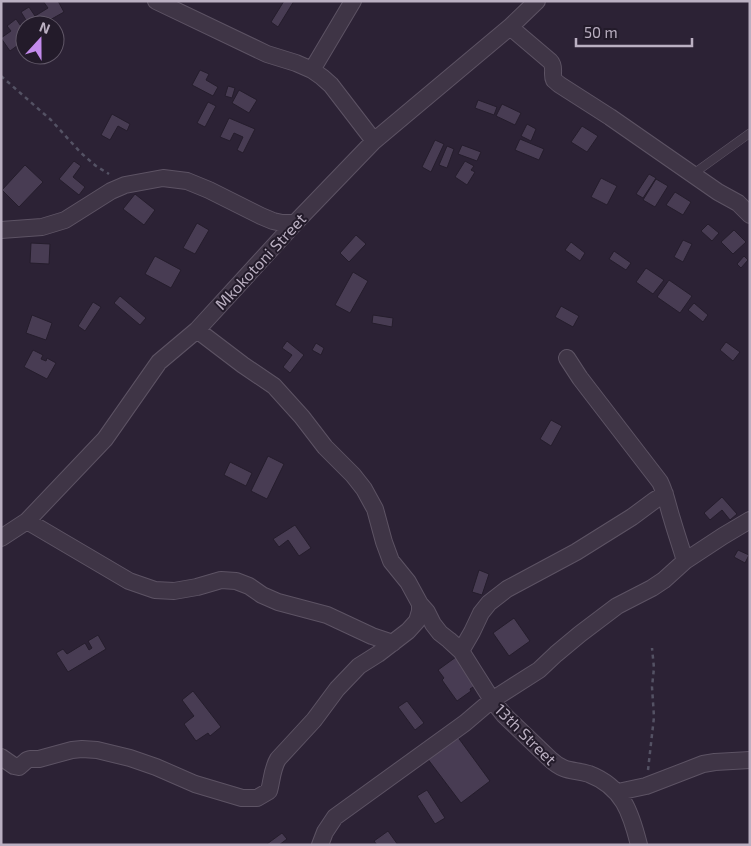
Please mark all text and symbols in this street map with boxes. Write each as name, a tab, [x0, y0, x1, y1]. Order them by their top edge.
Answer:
north arrow	[15, 15, 65, 65]
scale bar	[576, 15, 692, 47]
text: N	[37, 18, 53, 37]
text: 50 m	[584, 23, 618, 41]
street label: Mkokotoni Street	[211, 209, 309, 313]
street label: 13th Street	[491, 699, 561, 769]

